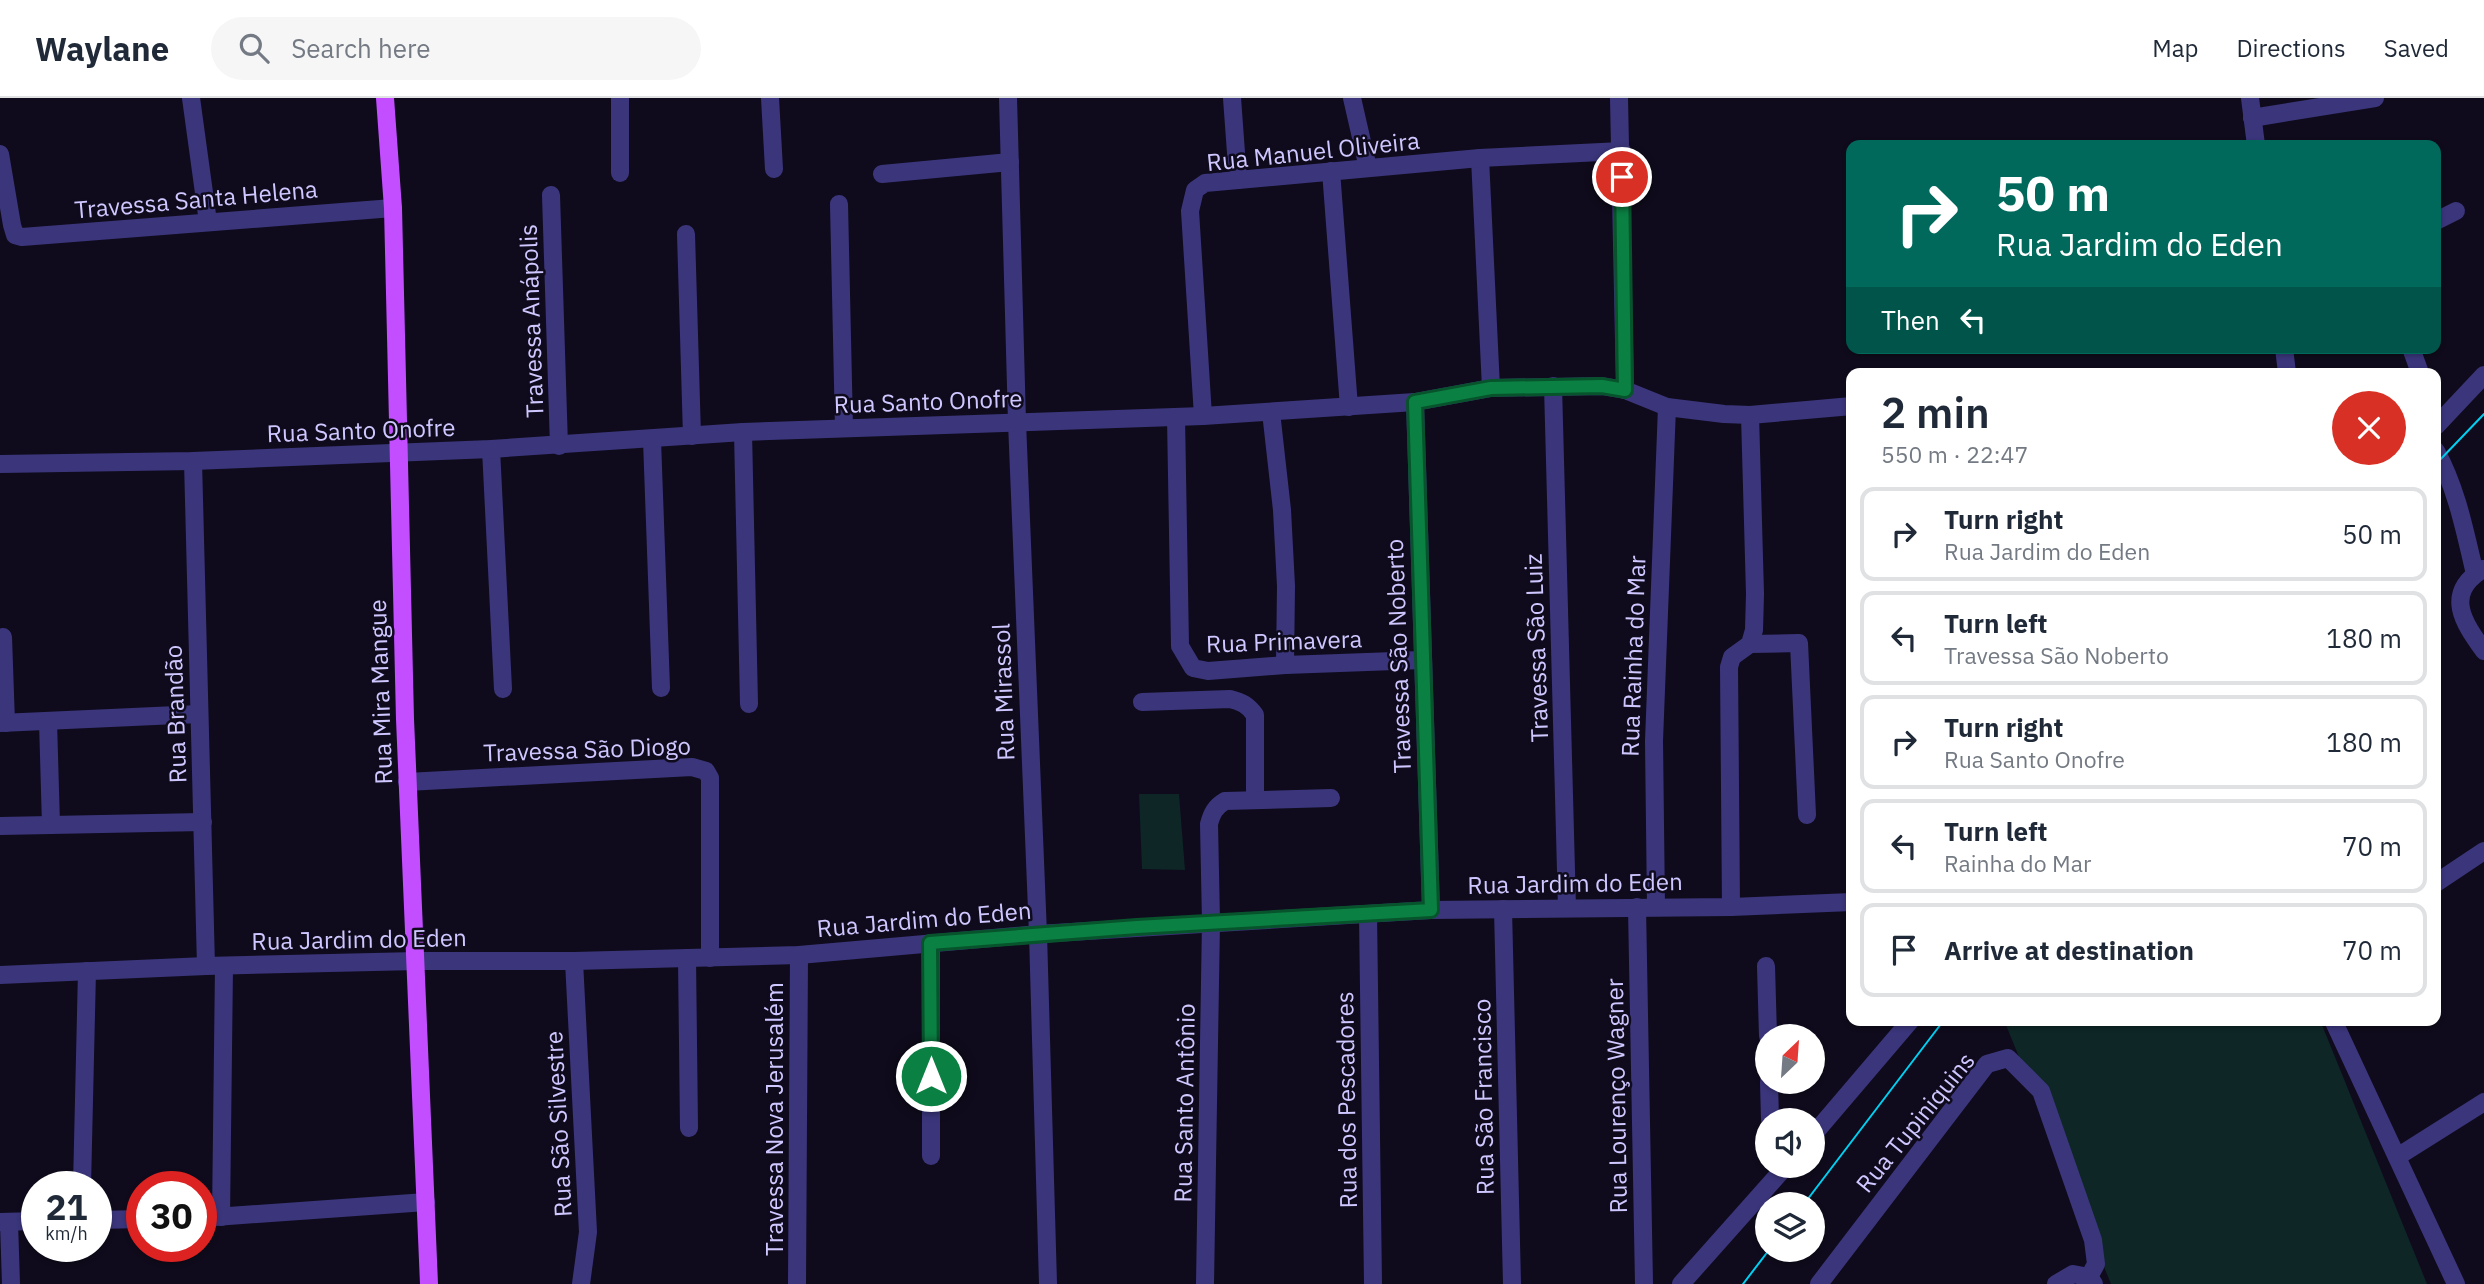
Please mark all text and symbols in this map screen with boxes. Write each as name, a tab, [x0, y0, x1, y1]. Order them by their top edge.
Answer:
search box	[211, 17, 701, 80]
text: Waylane	[35, 27, 169, 70]
icon: search	[235, 29, 273, 67]
text: Search here	[291, 31, 431, 65]
text: Map	[2152, 32, 2198, 64]
text: Directions	[2236, 32, 2346, 64]
text: Saved	[2384, 32, 2449, 64]
street label: Rua Manuel Oliveira	[1205, 124, 1421, 178]
pin	[1592, 147, 1652, 207]
icon: arrive	[1603, 158, 1641, 196]
text: 50 m	[1996, 161, 2110, 224]
icon: right	[1881, 168, 1972, 259]
street label: Travessa Santa Helena	[73, 172, 319, 226]
text: Rua Jardim do Eden	[1996, 223, 2283, 265]
street label: Travessa Anápolis	[512, 224, 550, 418]
icon: left	[1954, 301, 1992, 339]
text: Then	[1881, 303, 1940, 337]
street label: Rua Santo Onofre	[833, 382, 1023, 420]
text: 2 min	[1881, 385, 1990, 440]
button: close	[2332, 391, 2406, 465]
street label: Rua Santo Onofre	[266, 411, 456, 449]
text: 550 m · 22:47	[1881, 439, 2028, 469]
text: Turn right	[1944, 502, 2063, 536]
icon: right	[1885, 515, 1923, 553]
text: 50 m	[2342, 517, 2402, 551]
text: Rua Jardim do Eden	[1944, 536, 2150, 566]
street label: Travessa São Noberto	[1378, 538, 1418, 774]
street label: Travessa São Luiz	[1517, 553, 1555, 743]
street label: Rua Rainha do Mar	[1613, 555, 1653, 757]
street label: Rua Mira Mangue	[361, 599, 399, 785]
text: Turn left	[1944, 606, 2047, 640]
icon: left	[1885, 619, 1923, 657]
text: 180 m	[2326, 621, 2402, 655]
street label: Rua Primavera	[1205, 622, 1363, 660]
street label: Rua Mirassol	[985, 623, 1021, 761]
text: Travessa São Noberto	[1944, 640, 2169, 670]
street label: Rua Brandão	[157, 644, 193, 784]
text: Turn right	[1944, 710, 2063, 744]
icon: right	[1885, 723, 1923, 761]
text: 180 m	[2326, 725, 2402, 759]
street label: Travessa São Diogo	[483, 729, 691, 769]
text: Rua Santo Onofre	[1944, 744, 2125, 774]
text: Turn left	[1944, 814, 2047, 848]
icon: left	[1885, 827, 1923, 865]
text: 70 m	[2342, 829, 2402, 863]
text: Rainha do Mar	[1944, 848, 2091, 878]
street label: Rua Jardim do Eden	[1467, 865, 1683, 901]
street label: Rua Jardim do Eden	[815, 894, 1033, 944]
street label: Rua Jardim do Eden	[251, 921, 467, 957]
icon: arrive	[1885, 931, 1923, 969]
text: Arrive at destination	[1944, 933, 2194, 967]
text: 70 m	[2342, 933, 2402, 967]
street label: Rua Lourenço Wagner	[1598, 978, 1634, 1214]
street label: Travessa Nova Jerusalém	[758, 982, 790, 1256]
street label: Rua dos Pescadores	[1328, 991, 1364, 1209]
street label: Rua São Francisco	[1465, 998, 1501, 1196]
street label: Rua Santo Antônio	[1166, 1003, 1202, 1203]
north arrow	[1755, 1024, 1825, 1094]
map controls	[1755, 1024, 1825, 1262]
street label: Rua São Silvestre	[537, 1030, 579, 1218]
position arrow	[894, 1039, 968, 1113]
street label: Rua Tupiniquins	[1848, 1045, 1982, 1199]
button: sound	[1755, 1108, 1825, 1178]
speed limit sign: 30	[126, 1171, 217, 1262]
text: 21	[45, 1184, 88, 1230]
button: layers	[1755, 1192, 1825, 1262]
text: km/h	[45, 1222, 88, 1245]

